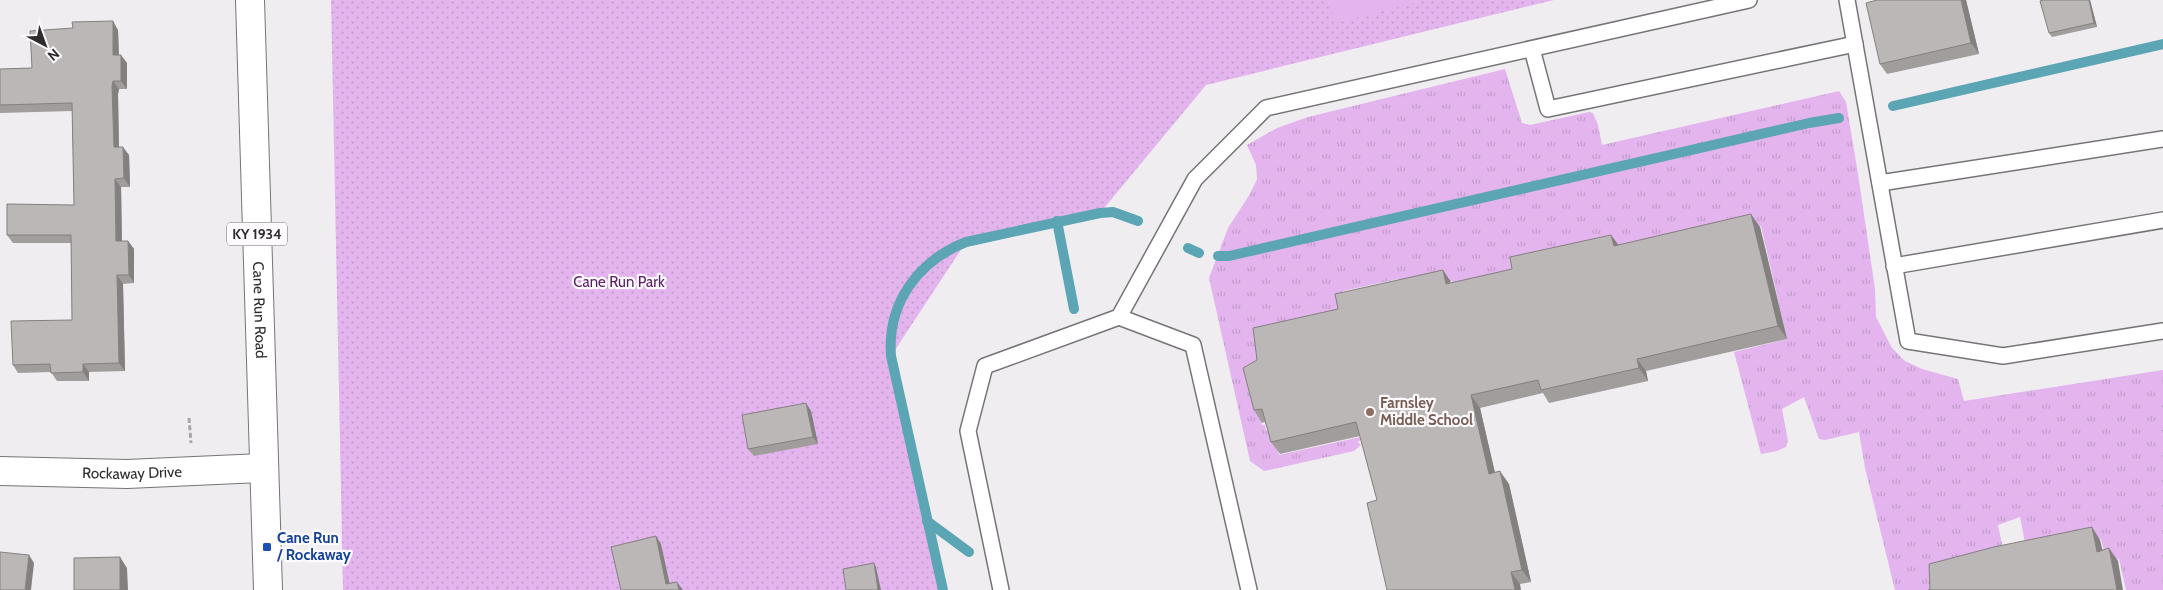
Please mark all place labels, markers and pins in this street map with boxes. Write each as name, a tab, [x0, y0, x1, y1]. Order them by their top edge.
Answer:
place label: Farnsley Middle School	[1380, 394, 1473, 429]
marker: Farnsley Middle School	[1364, 406, 1376, 418]
place label: Cane Run / Rockaway	[276, 529, 352, 564]
marker: Cane Run / Rockaway	[261, 541, 273, 553]

